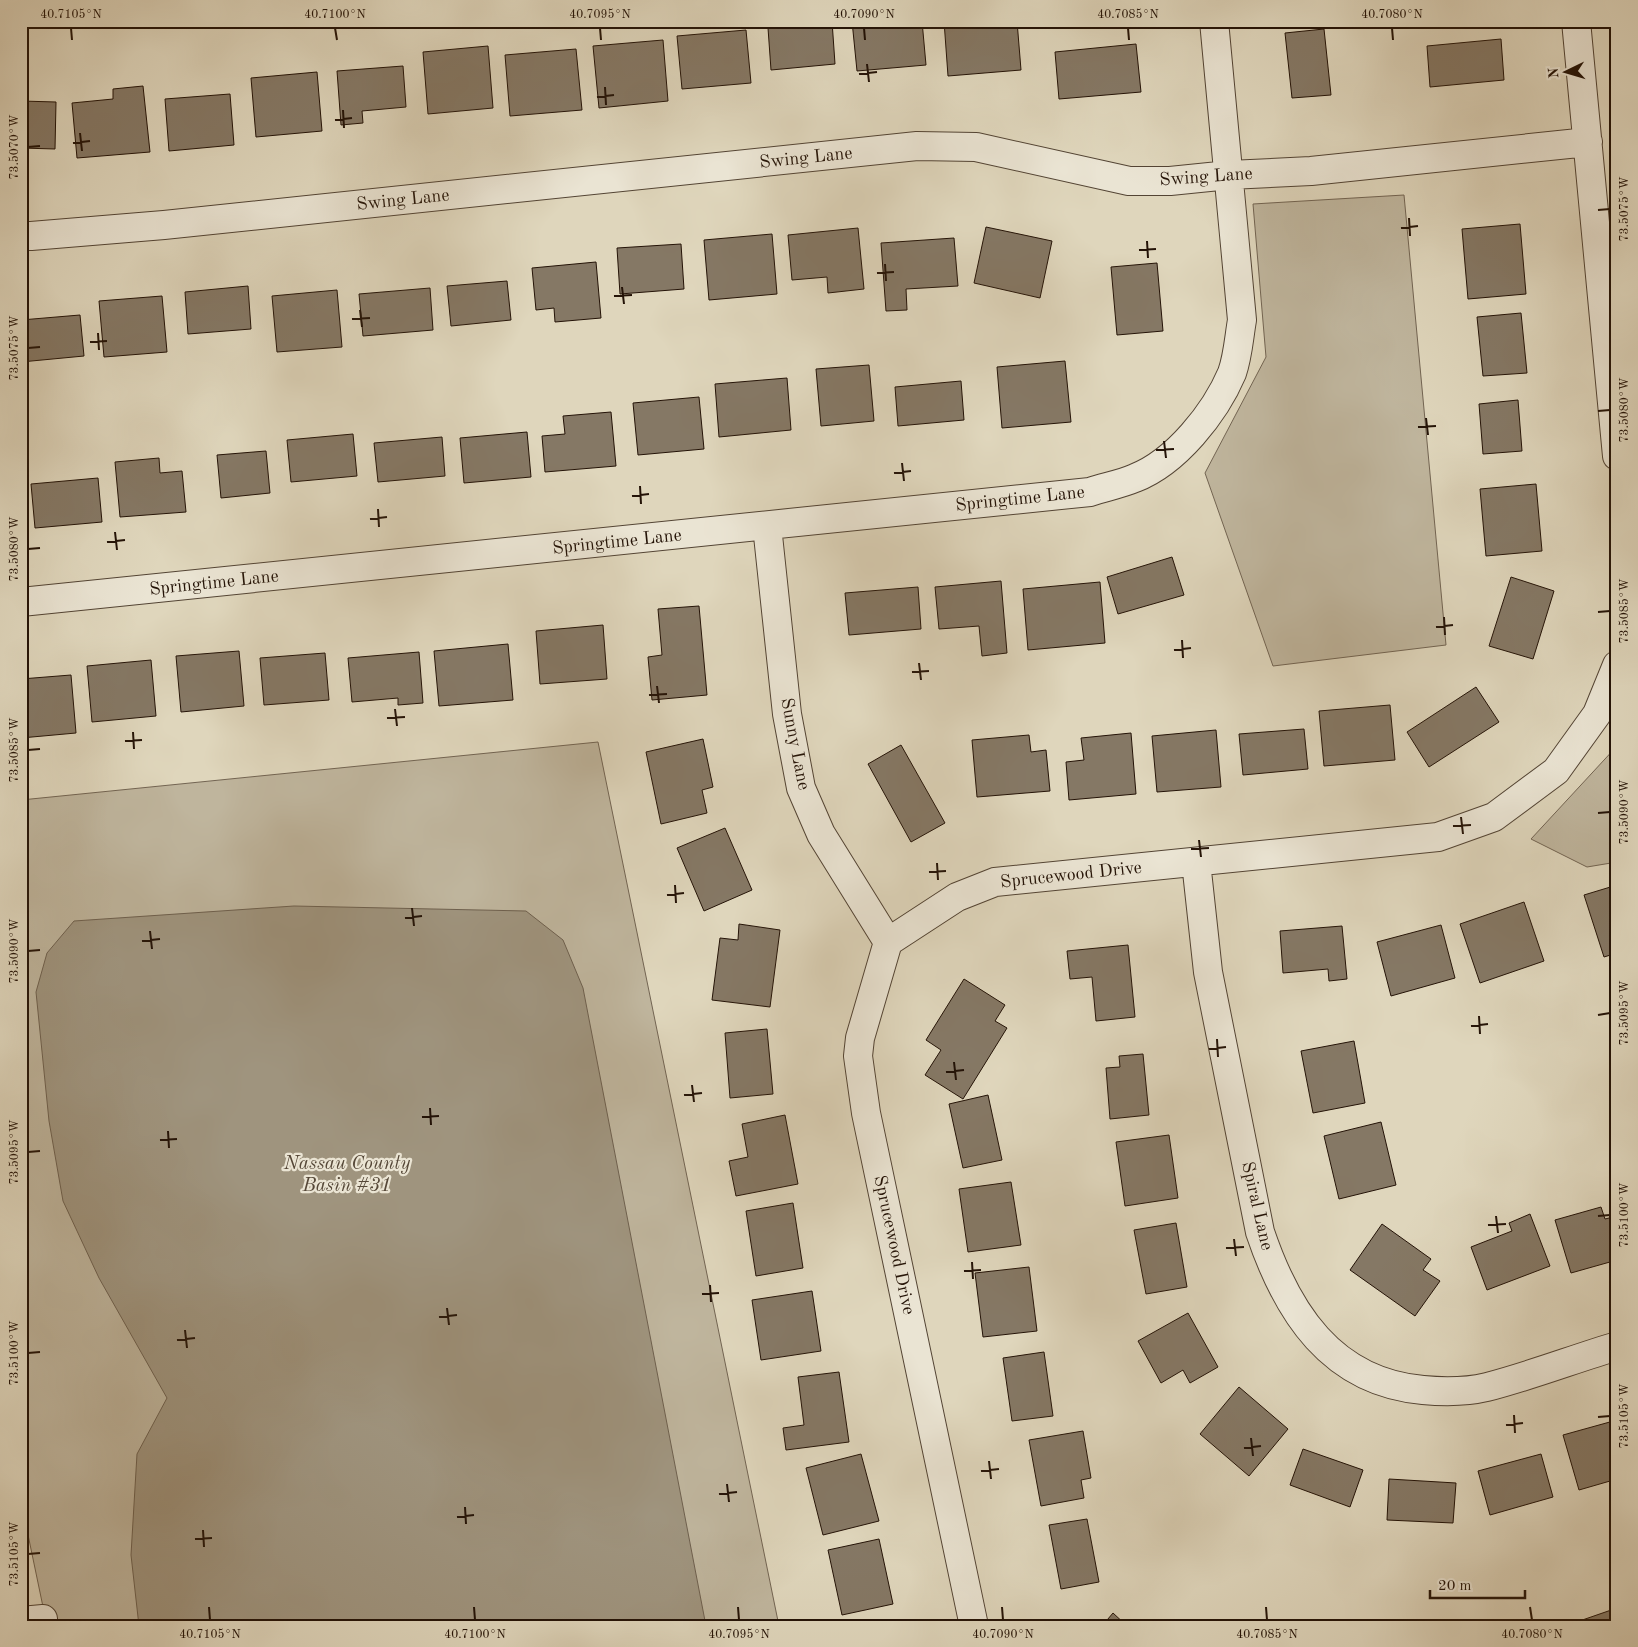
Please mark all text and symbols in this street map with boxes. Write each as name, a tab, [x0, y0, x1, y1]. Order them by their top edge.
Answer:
text: 40.7105°N	[40, 8, 102, 21]
text: 40.7095°N	[569, 8, 631, 21]
text: 40.7085°N	[1097, 8, 1159, 21]
text: 40.7100°N	[304, 9, 366, 21]
text: 40.7090°N	[833, 9, 895, 21]
text: 40.7080°N	[1361, 9, 1423, 21]
north arrow	[1540, 48, 1590, 98]
text: N	[1547, 67, 1561, 79]
text: 73.5070°W	[8, 114, 21, 179]
street label: Swing Lane	[759, 144, 853, 172]
street label: Swing Lane	[1159, 165, 1253, 189]
text: 73.5075°W	[1618, 176, 1631, 241]
street label: Swing Lane	[356, 186, 450, 214]
text: 73.5075°W	[8, 315, 21, 380]
text: 73.5080°W	[1618, 377, 1631, 442]
street label: Springtime Lane	[954, 483, 1086, 515]
text: 73.5080°W	[8, 516, 21, 581]
street label: Springtime Lane	[551, 526, 683, 558]
street label: Springtime Lane	[148, 567, 280, 599]
text: 73.5085°W	[1618, 578, 1631, 643]
street label: Sunny Lane	[777, 696, 813, 792]
text: 73.5085°W	[8, 717, 21, 782]
text: 73.5090°W	[1618, 779, 1631, 844]
street label: Sprucewood Drive	[999, 859, 1143, 891]
text: 73.5090°W	[8, 918, 21, 983]
text: 73.5095°W	[1618, 980, 1631, 1045]
text: 73.5095°W	[8, 1119, 21, 1184]
water label: Nassau County Basin #31	[283, 1155, 411, 1196]
street label: Spiral Lane	[1238, 1160, 1276, 1252]
street label: Sprucewood Drive	[870, 1174, 918, 1316]
text: 73.5100°W	[1618, 1182, 1631, 1247]
text: 73.5100°W	[8, 1320, 21, 1385]
text: 73.5105°W	[1618, 1383, 1631, 1448]
text: 73.5105°W	[8, 1521, 21, 1586]
scale bar	[1430, 1567, 1526, 1599]
text: 20 m	[1438, 1579, 1472, 1594]
text: 40.7105°N	[179, 1628, 241, 1641]
text: 40.7095°N	[708, 1628, 770, 1641]
text: 40.7085°N	[1236, 1628, 1298, 1641]
text: 40.7100°N	[444, 1629, 506, 1641]
text: 40.7090°N	[972, 1629, 1034, 1641]
text: 40.7080°N	[1501, 1629, 1563, 1641]

